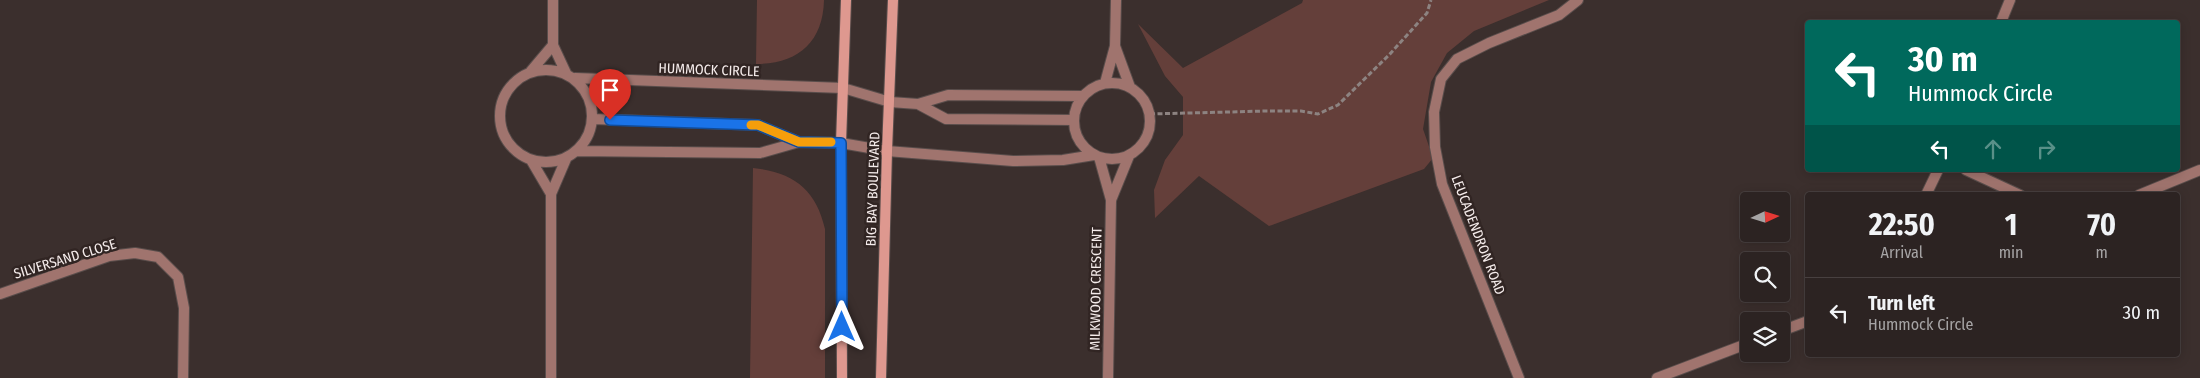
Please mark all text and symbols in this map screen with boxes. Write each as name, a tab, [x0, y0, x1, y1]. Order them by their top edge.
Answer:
text: 30 m	[1908, 38, 1978, 80]
icon: left	[1825, 40, 1890, 105]
street label: HUMMOCK CIRCLE	[658, 60, 760, 80]
pin	[589, 69, 631, 120]
icon: arrive	[596, 76, 624, 104]
text: Hummock Circle	[1908, 80, 2053, 107]
street label: BIG BAY BOULEVARD	[863, 131, 883, 247]
icon: left	[1926, 135, 1954, 163]
icon: ahead	[1979, 135, 2007, 163]
icon: right	[2032, 135, 2060, 163]
street label: LEUCADENDRON ROAD	[1447, 173, 1509, 297]
north arrow	[1740, 192, 1790, 242]
map controls	[1740, 192, 1790, 362]
text: 22:50	[1869, 207, 1935, 243]
text: 1	[2005, 207, 2017, 243]
text: 70	[2087, 207, 2116, 243]
street label: MILKWOOD CRESCENT	[1086, 227, 1106, 351]
street label: SILVERSAND CLOSE	[12, 235, 119, 283]
text: Arrival	[1881, 243, 1923, 262]
text: min	[1999, 243, 2023, 262]
text: m	[2096, 243, 2108, 262]
button: search	[1740, 252, 1790, 302]
text: Turn left	[1868, 292, 1935, 315]
icon: left	[1825, 299, 1853, 327]
position arrow	[815, 300, 867, 352]
text: 30 m	[2122, 301, 2160, 324]
button: layers	[1740, 312, 1790, 362]
text: Hummock Circle	[1868, 315, 1973, 334]

